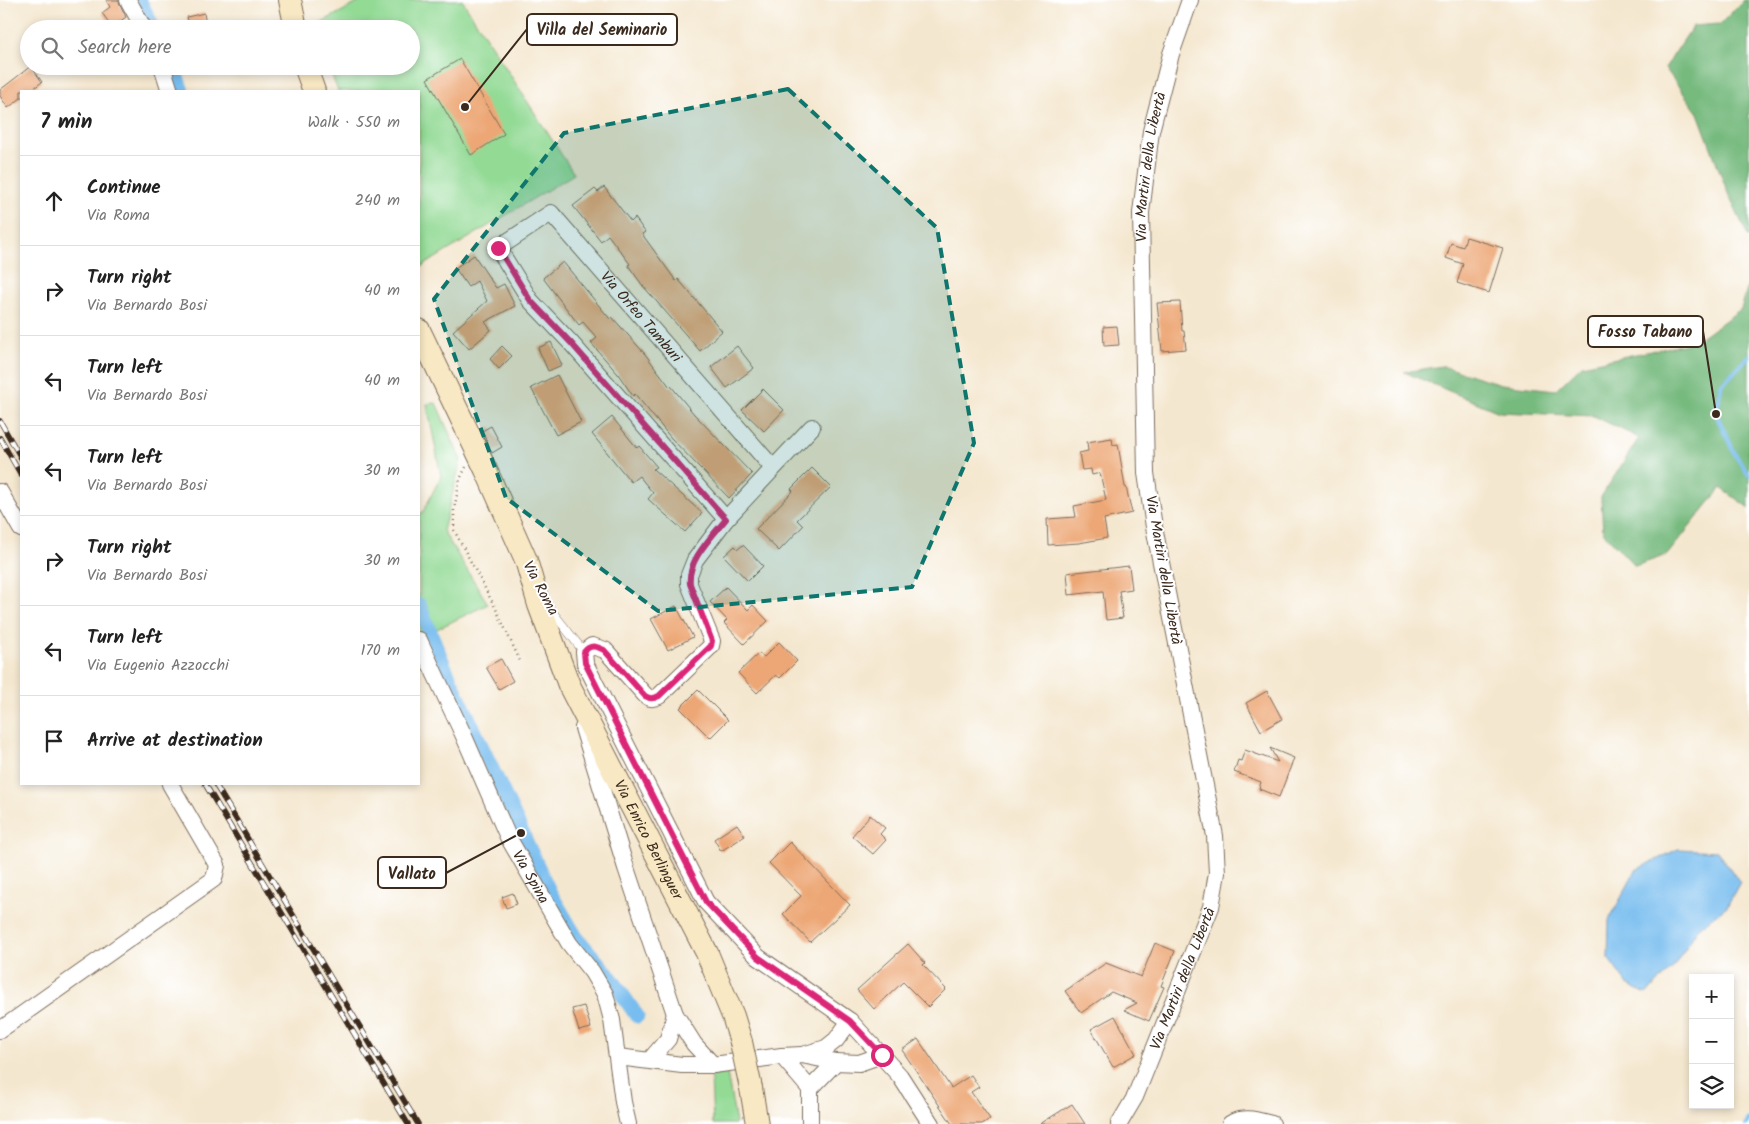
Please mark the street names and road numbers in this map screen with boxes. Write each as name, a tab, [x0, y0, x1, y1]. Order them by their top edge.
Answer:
street label: Via Martiri della Libertà	[1130, 90, 1174, 242]
street label: Via Orfeo Tamburi	[594, 266, 688, 370]
street label: Via Martiri della Libertà	[1138, 494, 1188, 647]
street label: Via Roma	[516, 557, 565, 620]
street label: Via Enrico Berlinguer	[607, 776, 689, 905]
street label: Via Spina	[505, 846, 555, 908]
street label: Via Martiri della Libertà	[1144, 904, 1223, 1054]

